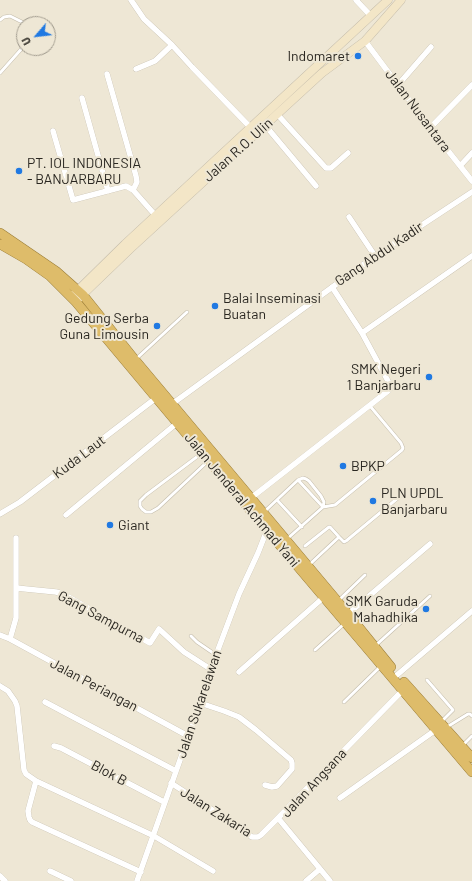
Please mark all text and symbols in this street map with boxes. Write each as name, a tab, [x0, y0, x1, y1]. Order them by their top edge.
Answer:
north arrow	[16, 16, 56, 56]
text: U	[18, 35, 33, 48]
place label: Indomaret	[287, 48, 350, 64]
marker: Indomaret	[353, 51, 363, 61]
street label: Jalan Nusantara	[382, 66, 454, 156]
street label: Jalan R.O. Ulin	[200, 115, 276, 185]
place label: PT. IOL INDONESIA - BANJARBARU	[27, 155, 141, 188]
marker: PT. IOL INDONESIA - BANJARBARU	[14, 166, 24, 176]
street label: Gang Abdul Kadir	[332, 218, 426, 290]
place label: Balai Inseminasi Buatan	[223, 290, 321, 322]
marker: Balai Inseminasi Buatan	[210, 301, 220, 311]
place label: Gedung Serba Guna Limousin	[59, 310, 149, 342]
marker: Gedung Serba Guna Limousin	[152, 321, 162, 331]
place label: SMK Negeri 1 Banjarbaru	[347, 361, 421, 394]
marker: SMK Negeri 1 Banjarbaru	[424, 372, 434, 382]
street label: Jalan Jenderal Achmad Yani	[181, 429, 303, 571]
street label: Kuda Laut	[49, 432, 109, 482]
place label: BPKP	[351, 458, 385, 474]
marker: BPKP	[338, 461, 348, 471]
place label: PLN UPDL Banjarbaru	[381, 485, 447, 518]
marker: PLN UPDL Banjarbaru	[368, 496, 378, 506]
place label: Giant	[118, 517, 150, 533]
marker: Giant	[105, 520, 115, 530]
street label: Gang Sampurna	[55, 587, 147, 647]
place label: SMK Garuda Mahadhika	[345, 593, 418, 626]
marker: SMK Garuda Mahadhika	[421, 604, 431, 614]
street label: Jalan Sukarelawan	[173, 648, 225, 760]
street label: Jalan Periangan	[47, 655, 141, 715]
street label: Jalan Angsana	[278, 745, 350, 821]
street label: Blok B	[88, 757, 130, 789]
street label: Jalan Zakaria	[177, 784, 255, 840]

